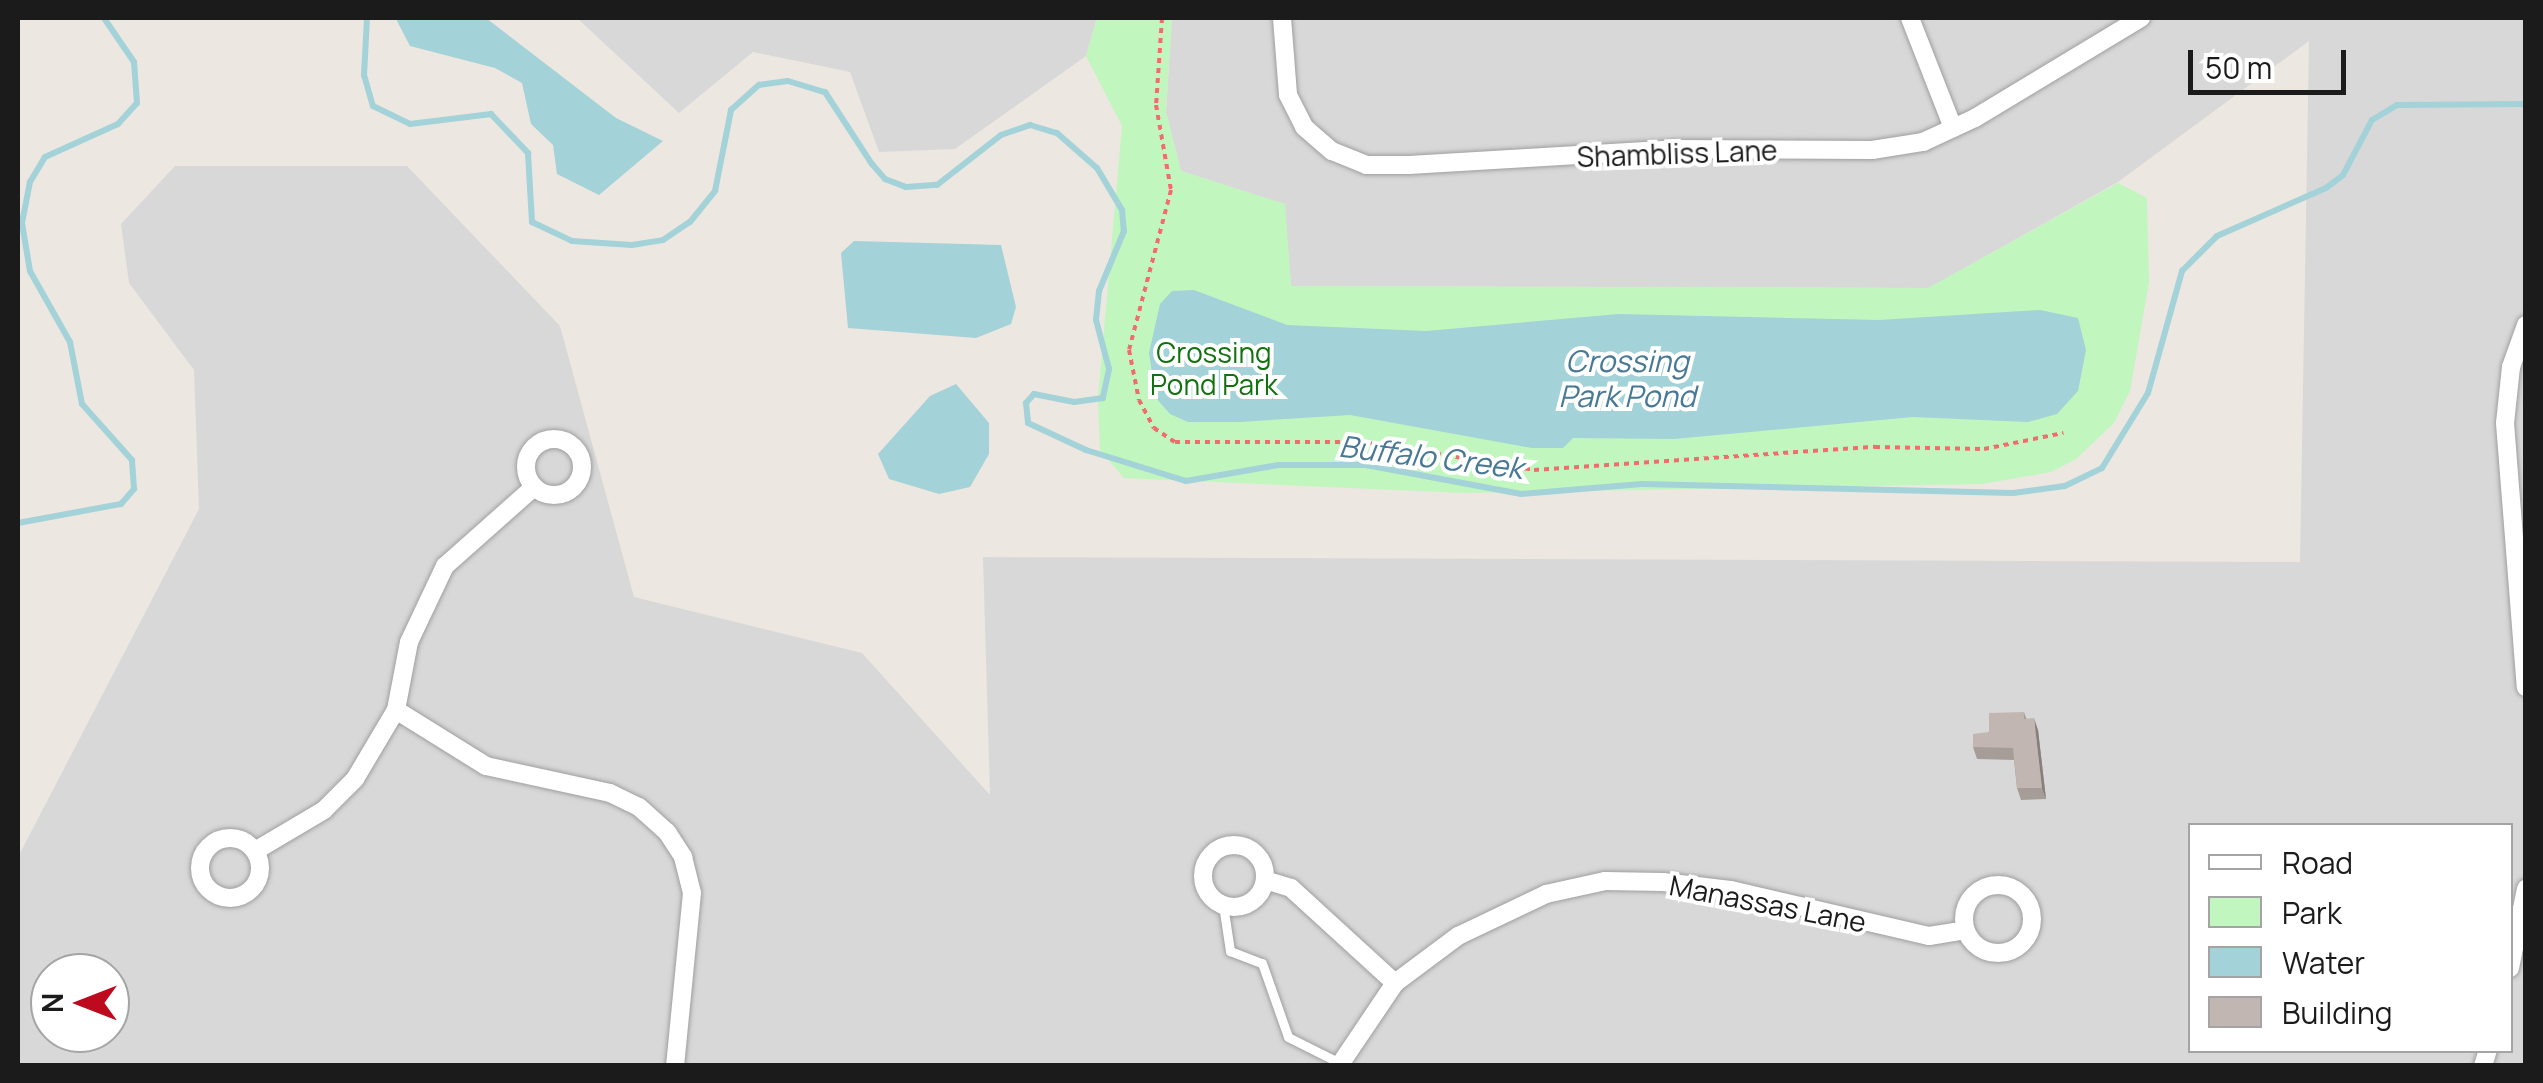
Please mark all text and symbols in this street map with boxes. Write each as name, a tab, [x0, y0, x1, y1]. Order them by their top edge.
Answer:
scale bar	[2193, 30, 2350, 92]
text: 50 m	[2205, 47, 2272, 88]
street label: Shambliss Lane	[1576, 133, 1778, 173]
park label: Crossing Pond Park	[1150, 335, 1278, 401]
water label: Crossing Park Pond	[1558, 343, 1696, 414]
water label: Buffalo Creek	[1337, 428, 1525, 486]
legend	[2188, 823, 2513, 1053]
text: Road	[2282, 842, 2353, 883]
street label: Manassas Lane	[1667, 867, 1869, 939]
text: Park	[2282, 892, 2342, 933]
text: Water	[2282, 942, 2365, 983]
north arrow	[30, 953, 130, 1053]
text: Building	[2282, 992, 2393, 1033]
text: N	[33, 993, 71, 1013]

